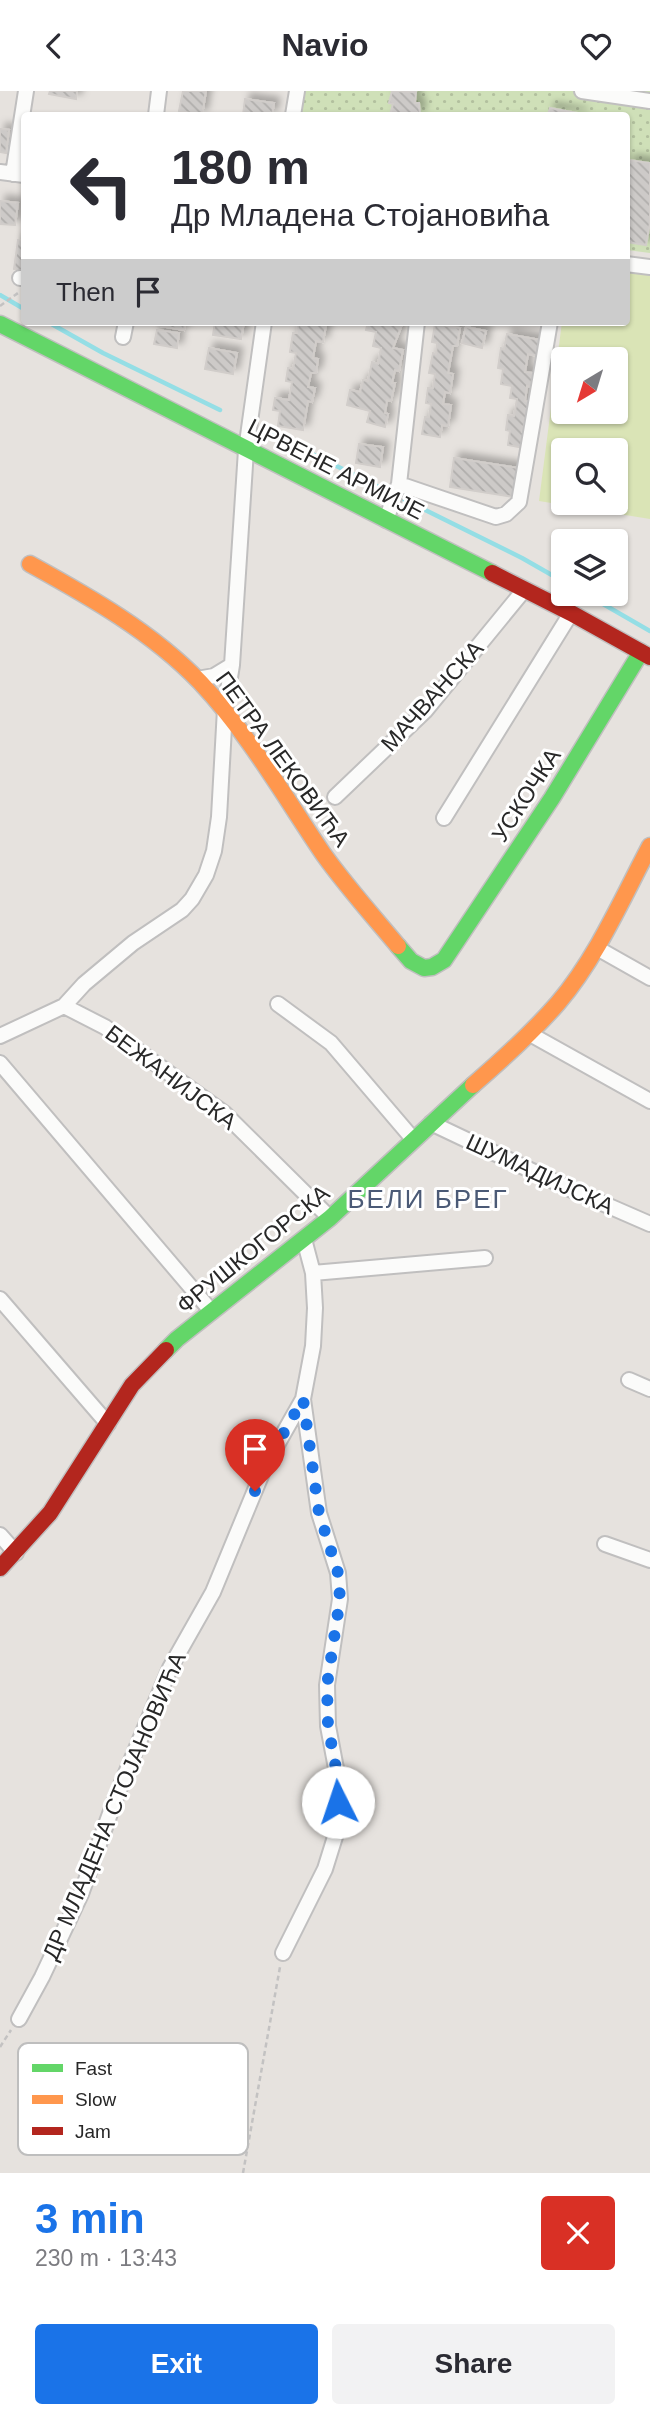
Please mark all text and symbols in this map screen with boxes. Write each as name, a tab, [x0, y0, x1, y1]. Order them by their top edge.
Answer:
icon: back	[35, 27, 73, 65]
text: Navio	[281, 27, 369, 63]
icon: heart	[577, 27, 615, 65]
icon: left	[56, 140, 147, 231]
text: 180 m	[171, 140, 310, 194]
text: Др Младена Стојановића	[171, 197, 549, 233]
icon: arrive	[129, 273, 167, 311]
text: Then	[56, 277, 115, 307]
north arrow	[551, 347, 628, 423]
map controls	[551, 347, 628, 606]
street label: ЦРВЕНЕ АРМИЈЕ	[244, 413, 428, 525]
button: search	[551, 438, 628, 515]
button: layers	[551, 529, 628, 606]
street label: МАЧВАНСКА	[376, 635, 489, 757]
street label: ПЕТРА ЛЕКОВИЋА	[211, 667, 356, 852]
street label: УСКОЧКА	[486, 743, 566, 846]
street label: БЕЖАНИЈСКА	[100, 1019, 242, 1135]
street label: ШУМАДИЈСКА	[462, 1128, 619, 1220]
street label: ФРУШКОГОРСКА	[172, 1179, 335, 1318]
district label: БЕЛИ БРЕГ	[347, 1184, 509, 1214]
pin	[225, 1419, 285, 1491]
icon: arrive	[236, 1430, 274, 1468]
street label: ДР МЛАДЕНА СТОЈАНОВИЋА	[37, 1648, 191, 1964]
position arrow	[301, 1765, 375, 1839]
legend	[18, 2043, 248, 2155]
text: Fast	[75, 2058, 113, 2079]
text: Slow	[75, 2089, 116, 2110]
text: Jam	[75, 2121, 111, 2142]
text: 3 min	[35, 2195, 145, 2242]
button: close	[541, 2196, 615, 2270]
text: 230 m · 13:43	[35, 2245, 177, 2271]
button: Exit	[35, 2324, 318, 2404]
button: Share	[332, 2324, 615, 2404]

